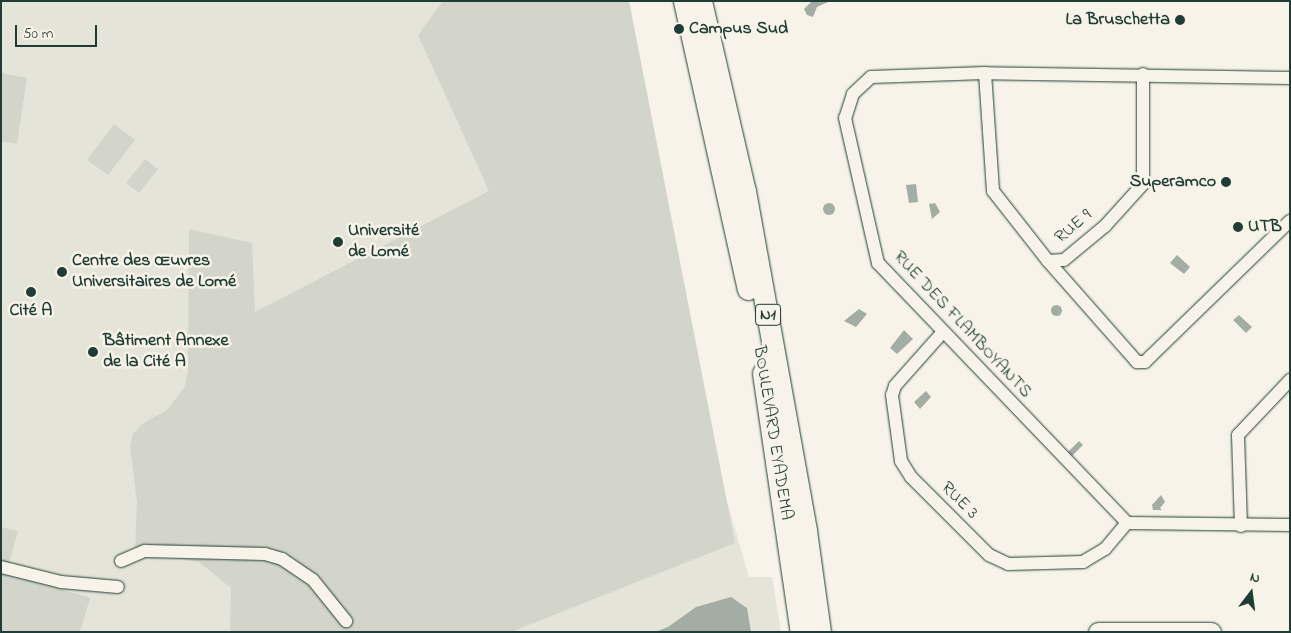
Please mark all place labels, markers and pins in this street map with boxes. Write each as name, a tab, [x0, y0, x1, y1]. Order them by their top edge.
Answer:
place label: La Bruschetta	[1066, 9, 1170, 31]
marker: La Bruschetta	[1174, 14, 1186, 26]
place label: Campus Sud	[689, 18, 788, 40]
marker: Campus Sud	[673, 23, 685, 35]
place label: Superamco	[1130, 171, 1216, 193]
marker: Superamco	[1220, 176, 1232, 188]
place label: UTB	[1248, 216, 1282, 238]
place label: Université de Lomé	[348, 221, 419, 264]
marker: UTB	[1232, 221, 1244, 233]
marker: Université de Lomé	[332, 236, 344, 248]
place label: Centre des Œuvres Universitaires de Lomé	[72, 251, 236, 294]
marker: Centre des Œuvres Universitaires de Lomé	[56, 266, 68, 278]
marker: Cité A	[25, 286, 37, 298]
place label: Cité A	[10, 300, 52, 322]
place label: Bâtiment Annexe de la Cité A	[103, 331, 229, 374]
marker: Bâtiment Annexe de la Cité A	[87, 346, 99, 358]

